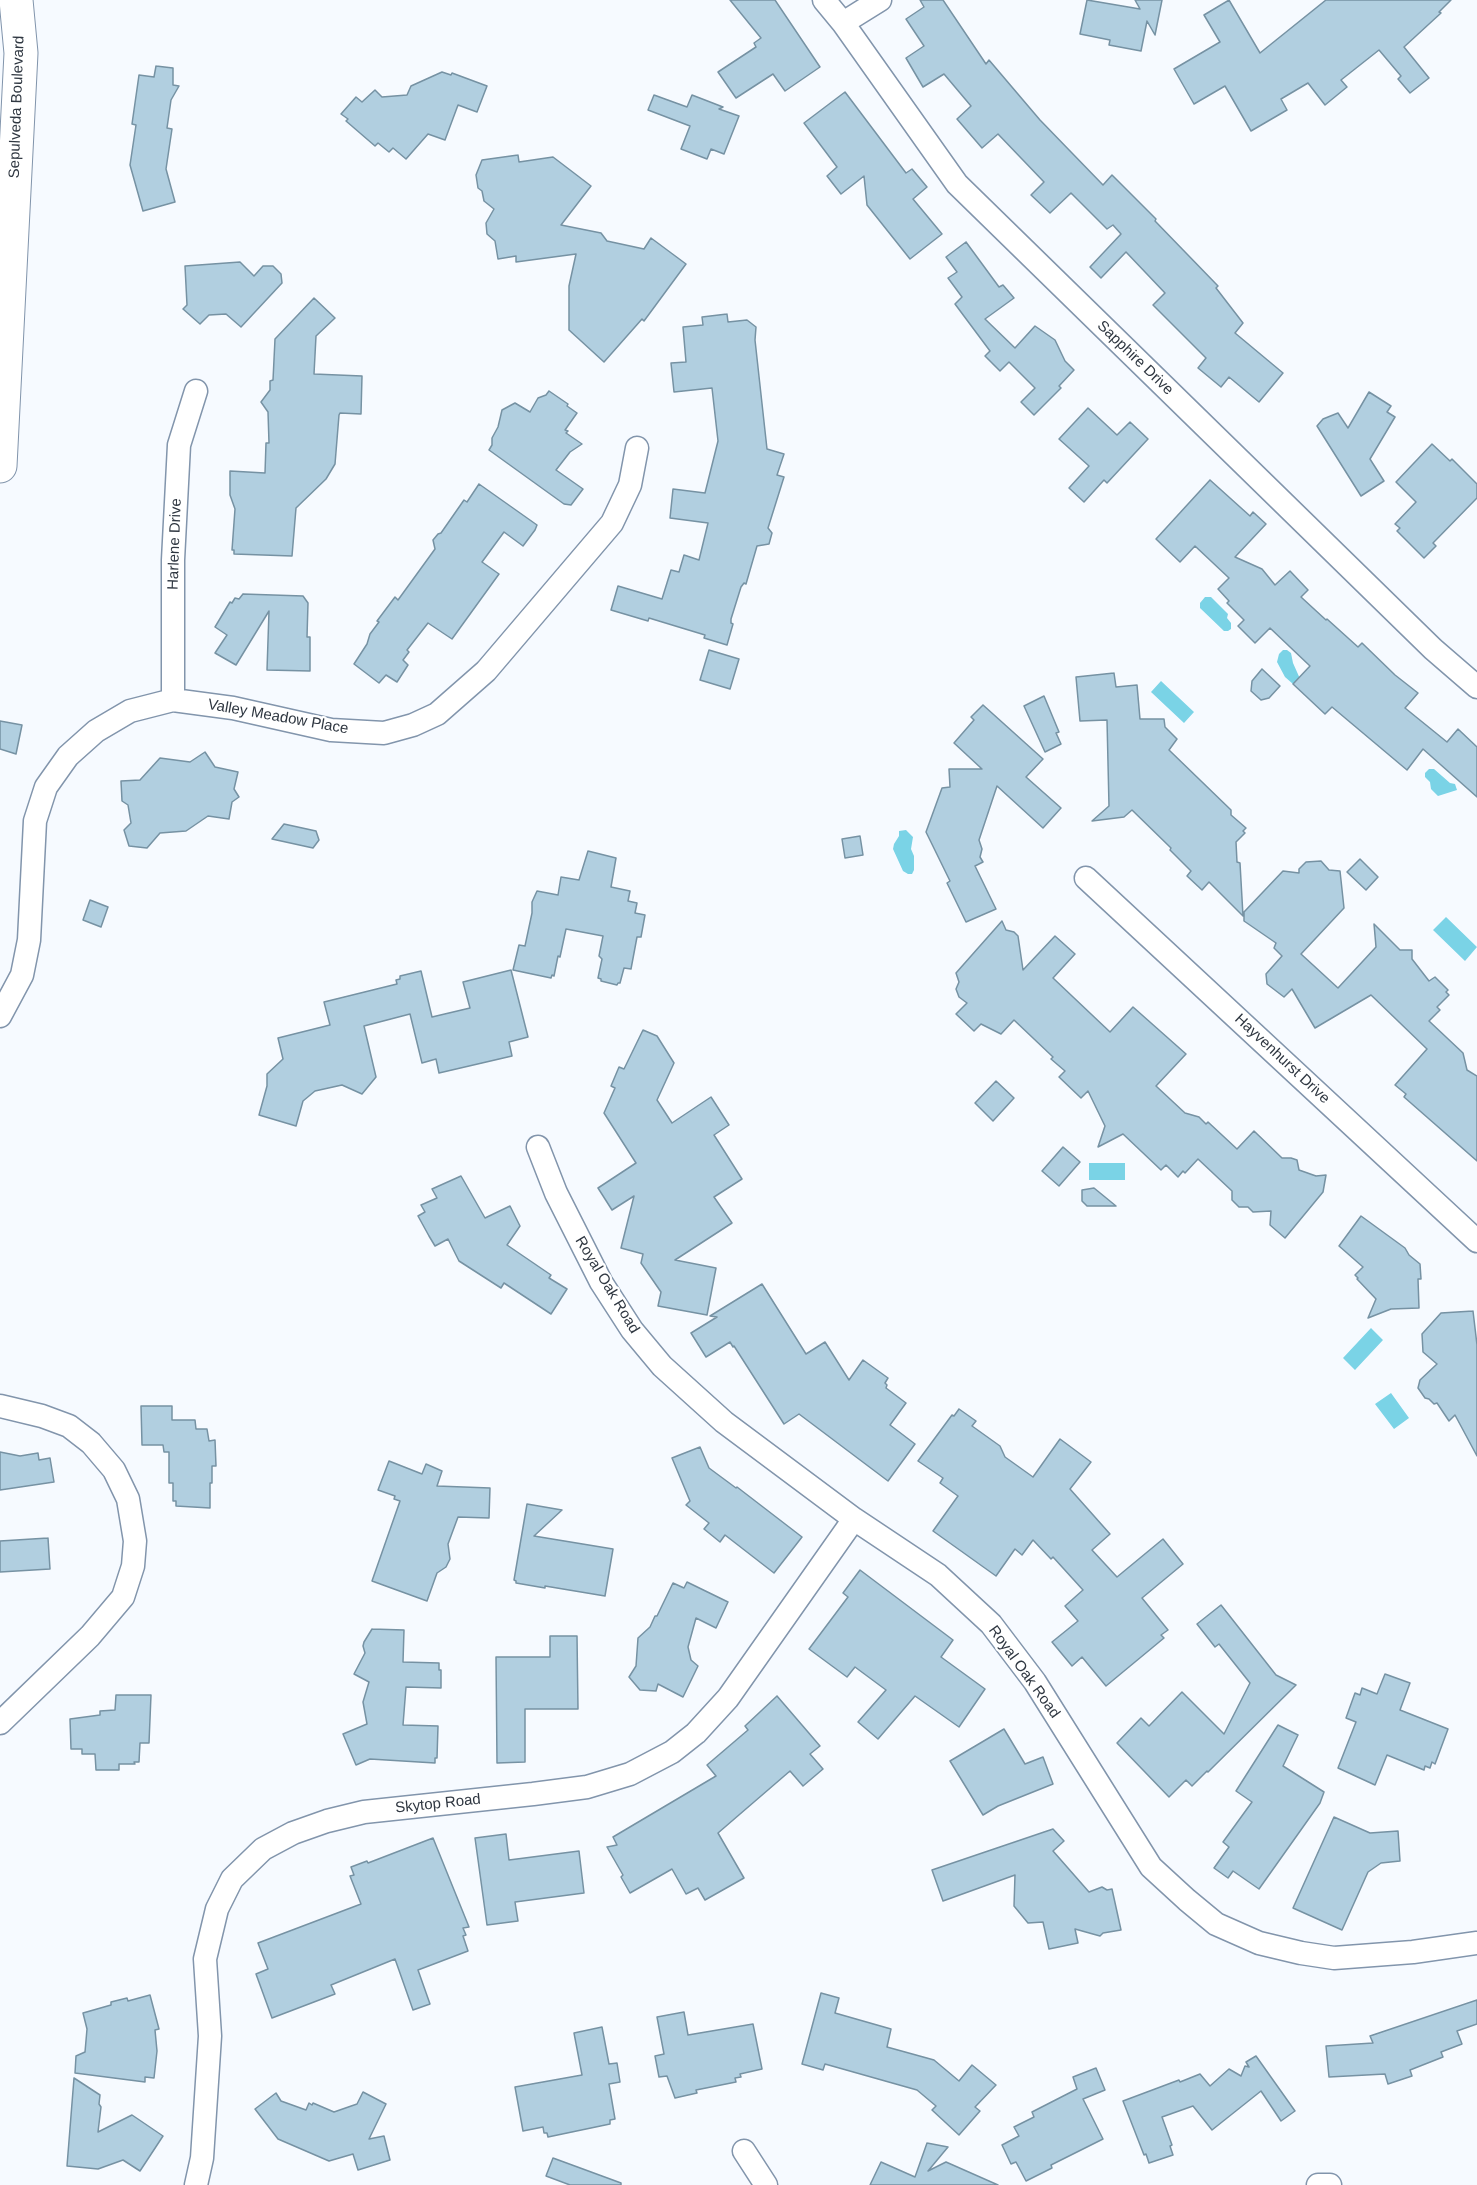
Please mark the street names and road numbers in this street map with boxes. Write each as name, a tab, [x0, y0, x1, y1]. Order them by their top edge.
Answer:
street label: Sepulveda Boulevard	[6, 35, 28, 179]
street label: Sapphire Drive	[1093, 317, 1177, 399]
street label: Harlene Drive	[164, 498, 186, 590]
street label: Valley Meadow Place	[206, 696, 350, 738]
street label: Hayvenhurst Drive	[1231, 1010, 1333, 1108]
street label: Royal Oak Road	[571, 1233, 643, 1337]
street label: Royal Oak Road	[984, 1622, 1064, 1722]
street label: Skytop Road	[394, 1791, 482, 1817]

